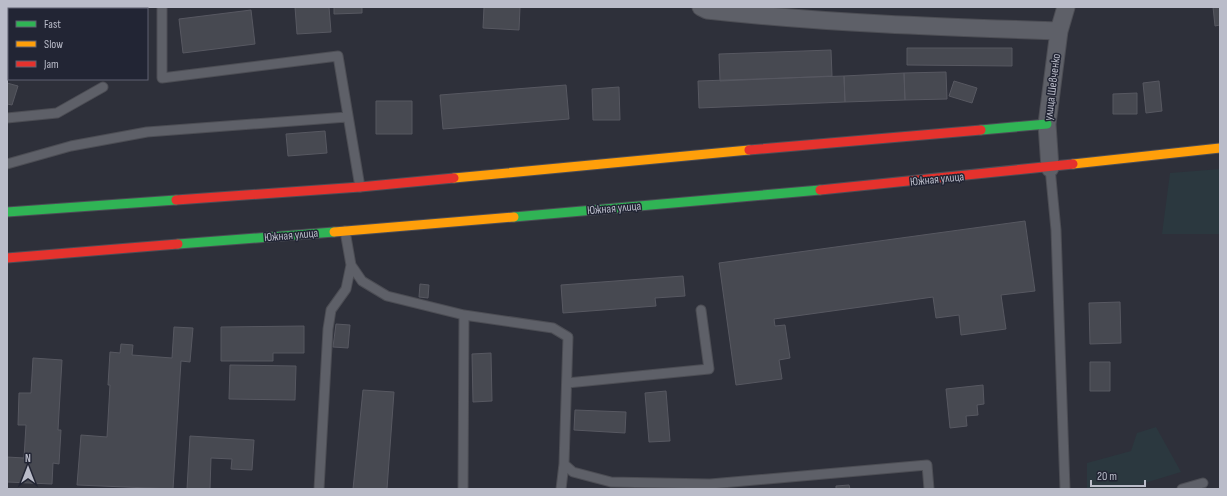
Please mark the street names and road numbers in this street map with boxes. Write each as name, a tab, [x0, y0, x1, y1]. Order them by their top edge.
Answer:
street label: улица Шевченко	[1041, 53, 1064, 121]
street label: Южная улица	[909, 169, 965, 190]
street label: Южная улица	[586, 199, 642, 218]
street label: Южная улица	[263, 226, 319, 245]

